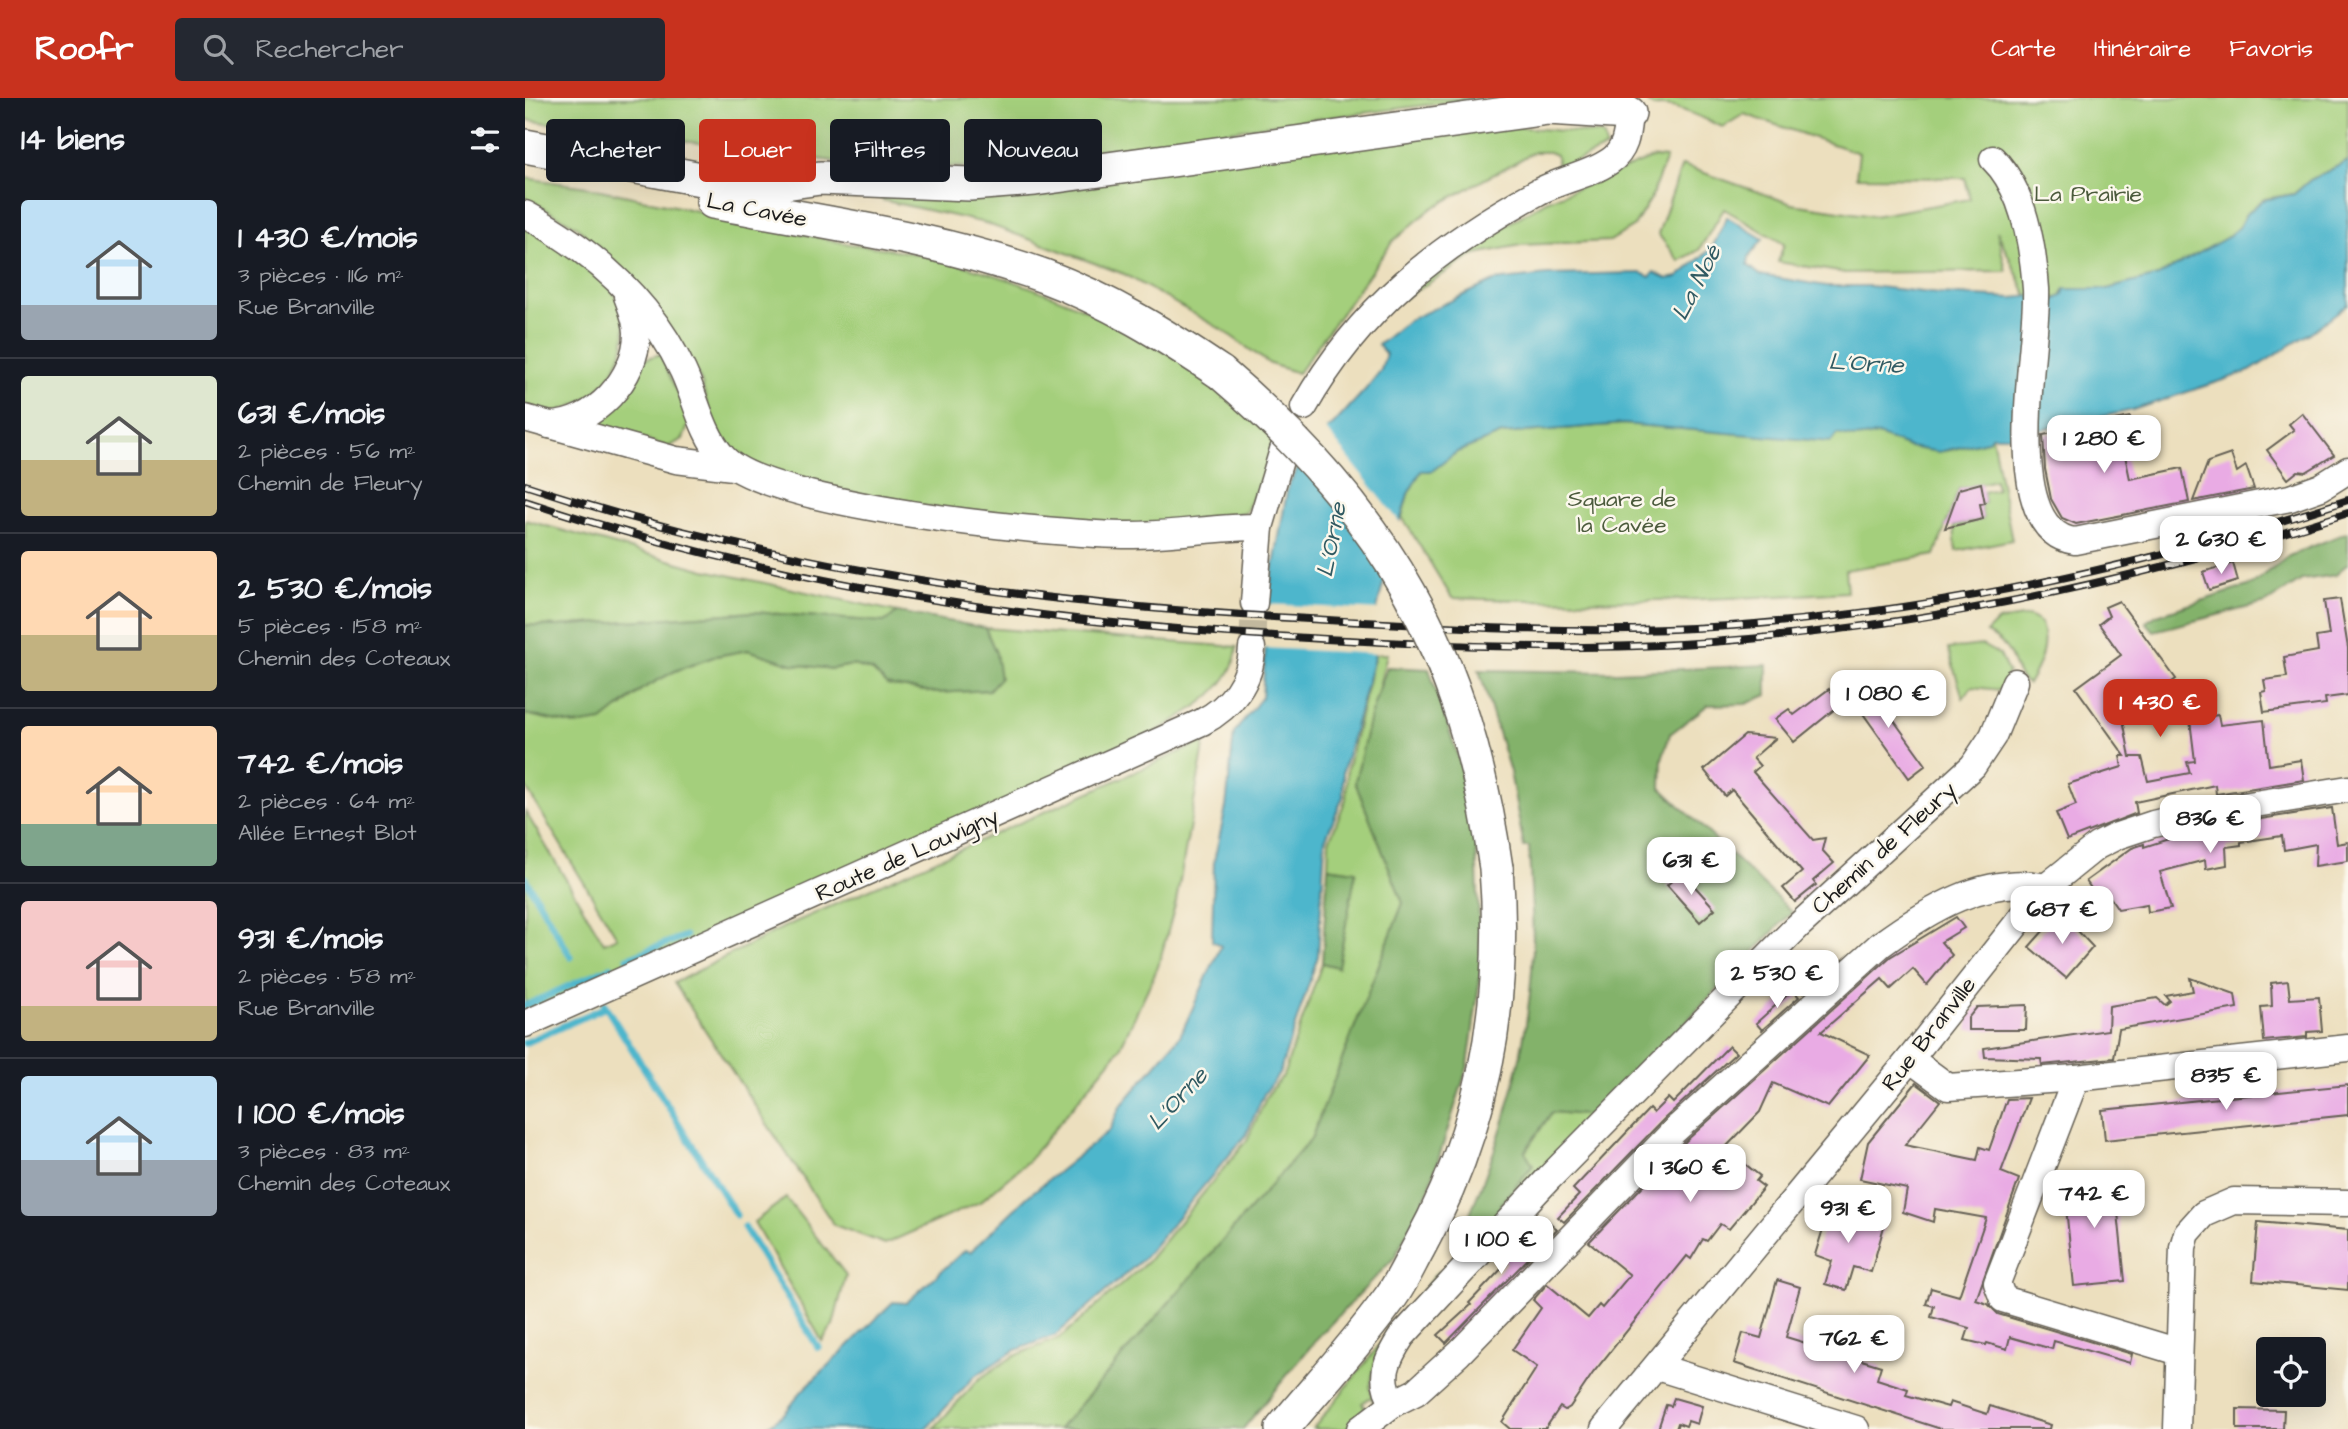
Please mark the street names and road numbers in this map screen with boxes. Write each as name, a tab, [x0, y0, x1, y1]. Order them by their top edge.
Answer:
street label: La Cavée	[704, 185, 810, 235]
street label: Chemin de Fleury	[1805, 774, 1964, 922]
street label: Route de Louvigny	[810, 800, 1004, 911]
street label: Rue Branville	[1874, 970, 1984, 1098]

